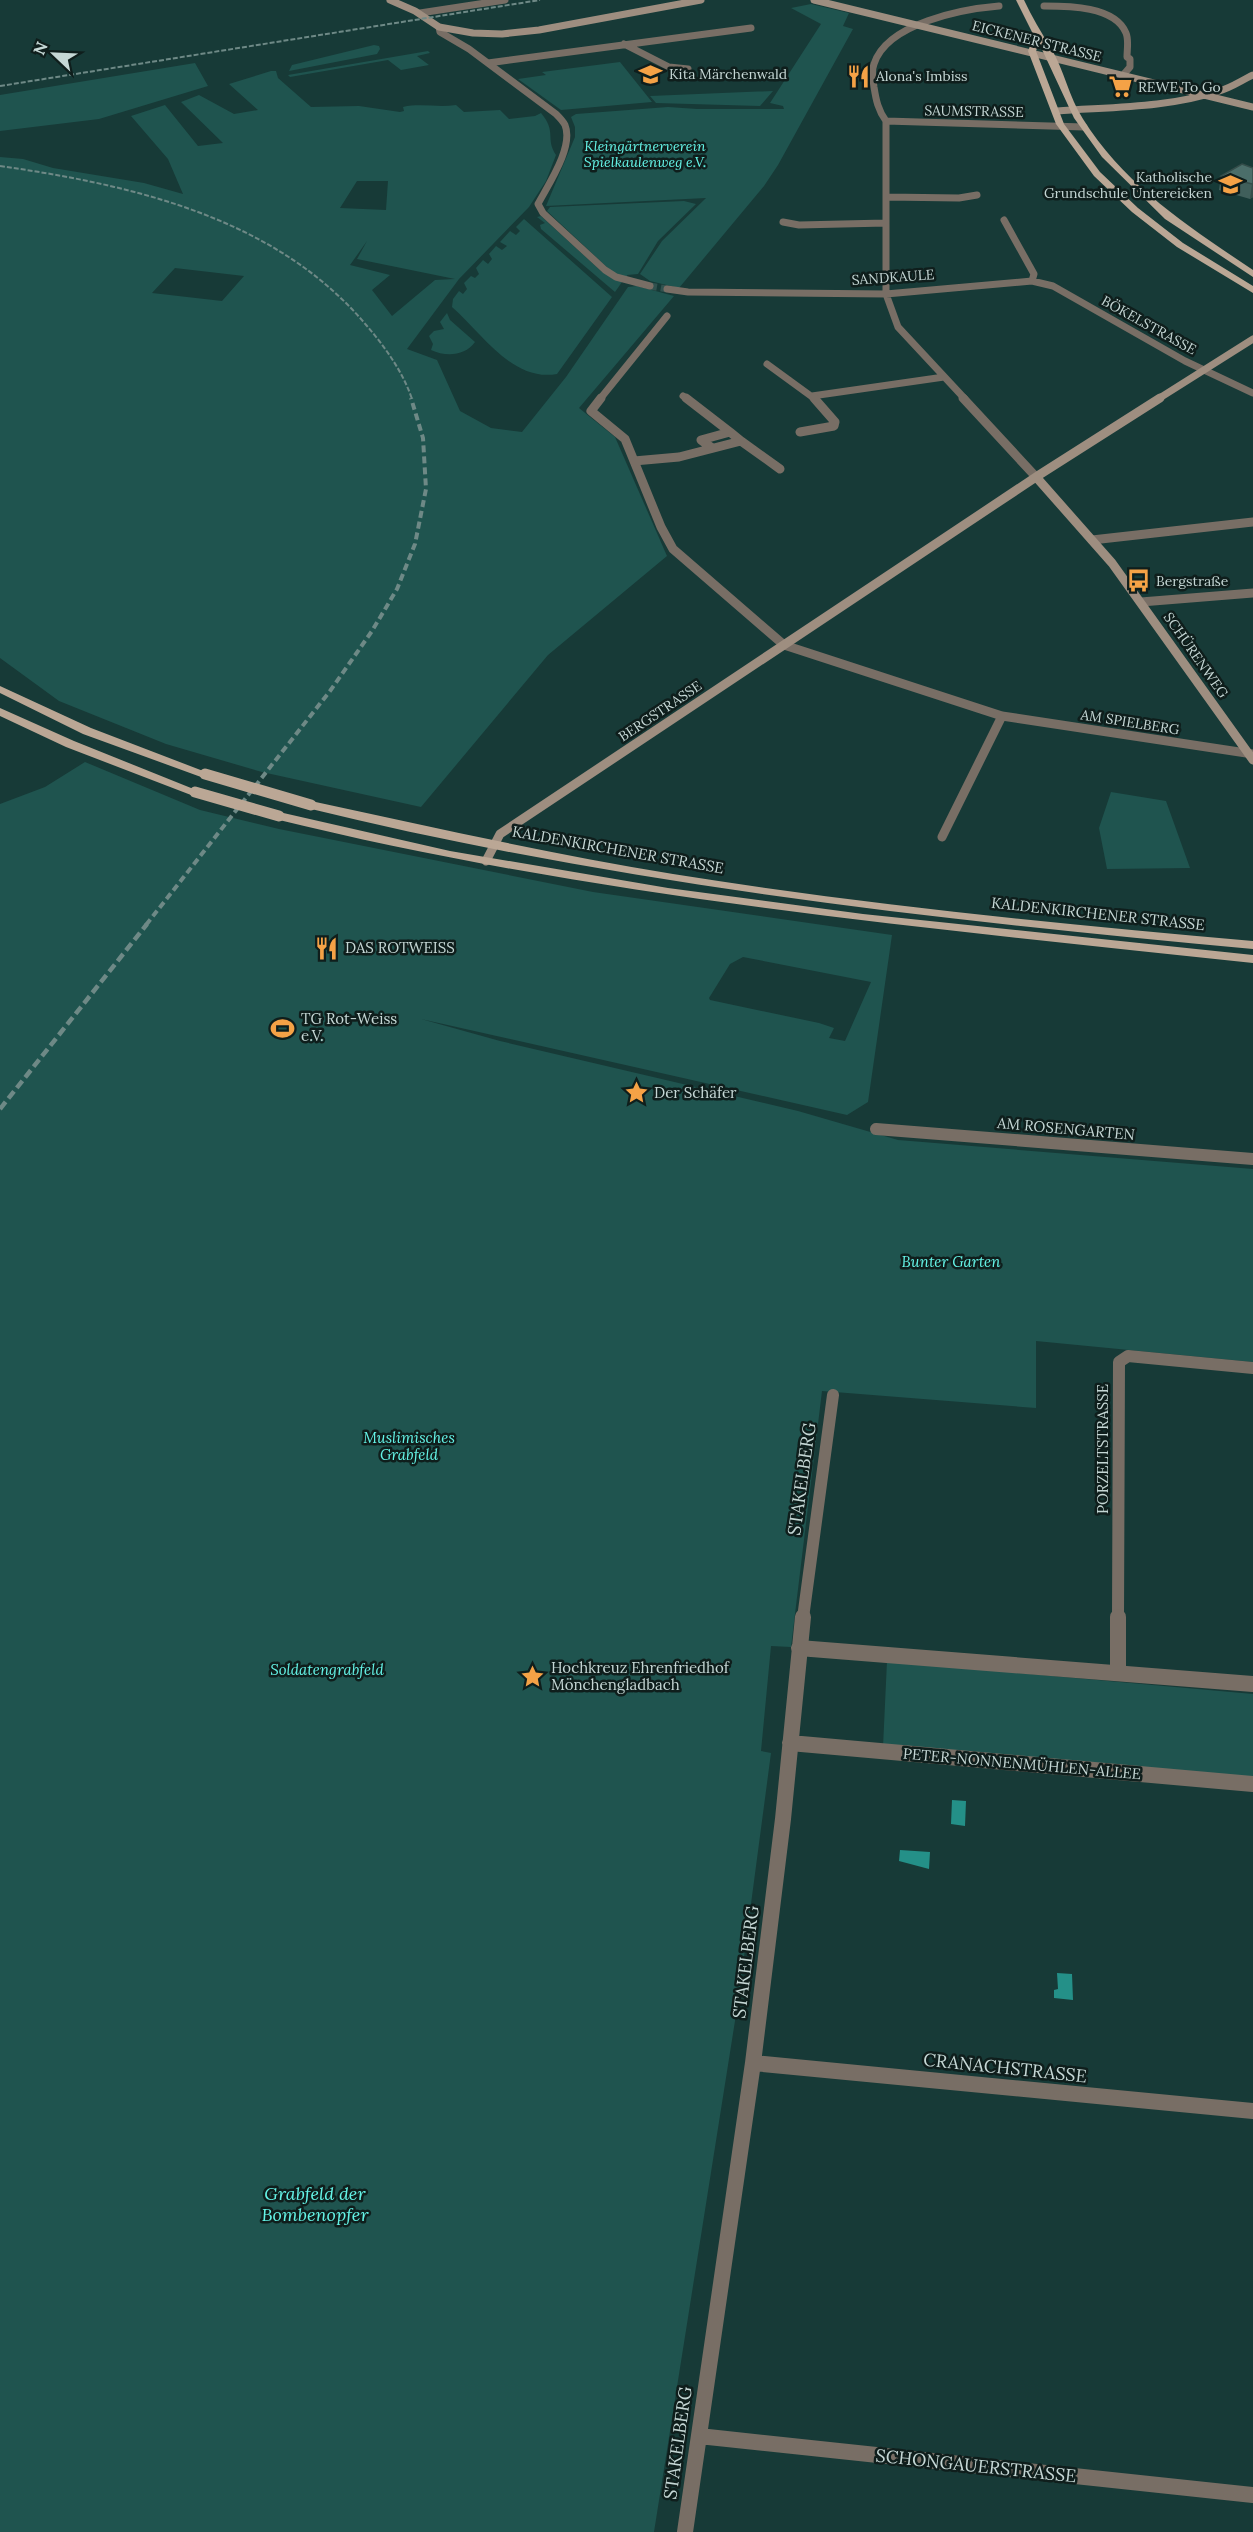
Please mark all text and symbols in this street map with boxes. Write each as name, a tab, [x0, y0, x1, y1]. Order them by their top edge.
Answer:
street label: EICKENER STRASSE	[970, 16, 1104, 66]
north arrow	[24, 24, 84, 84]
text: N	[29, 39, 52, 58]
school or university icon: Kita Märchenwald	[638, 61, 664, 87]
restaurant icon: Alona's Imbiss	[845, 63, 871, 89]
place label: Kita Märchenwald	[669, 65, 787, 83]
place label: Alona's Imbiss	[875, 67, 968, 85]
supermarket icon: REWE To Go	[1107, 74, 1133, 100]
place label: REWE To Go	[1138, 78, 1221, 96]
street label: SAUMSTRASSE	[924, 101, 1024, 121]
park label: Kleingärtnerverein Spielkaulenweg e.V.	[584, 137, 706, 171]
place label: Katholische Grundschule Untereicken	[1044, 168, 1212, 202]
school or university icon: Katholische Grundschule Untereicken	[1217, 172, 1243, 198]
street label: SANDKAULE	[851, 265, 935, 289]
street label: BÖKELSTRASSE	[1098, 291, 1200, 359]
bus stop icon: Bergstraße	[1125, 568, 1151, 594]
place label: Bergstraße	[1156, 572, 1229, 590]
street label: SCHÜRENWEG	[1160, 609, 1232, 702]
street label: BERGSTRASSE	[615, 676, 705, 745]
street label: AM SPIELBERG	[1078, 705, 1181, 739]
street label: KALDENKIRCHENER STRASSE	[511, 822, 725, 877]
street label: KALDENKIRCHENER STRASSE	[990, 893, 1206, 934]
restaurant icon: DAS ROTWEISS	[314, 935, 340, 961]
place label: DAS ROTWEISS	[345, 938, 455, 957]
place label: TG Rot-Weiss e.V.	[301, 1009, 397, 1045]
sports icon: TG Rot-Weiss e.V.	[270, 1015, 296, 1041]
place icon: Der Schäfer	[623, 1080, 649, 1106]
place label: Der Schäfer	[654, 1083, 737, 1102]
street label: AM ROSENGARTEN	[995, 1113, 1136, 1144]
park label: Bunter Garten	[902, 1252, 1001, 1271]
street label: PORZELTSTRASSE	[1093, 1384, 1112, 1514]
street label: STAKELBERG	[782, 1421, 821, 1537]
park label: Muslimisches Grabfeld	[363, 1428, 455, 1464]
place label: Hochkreuz Ehrenfriedhof Mönchengladbach	[551, 1658, 730, 1694]
park label: Soldatengrabfeld	[270, 1660, 384, 1679]
place icon: Hochkreuz Ehrenfriedhof Mönchengladbach	[520, 1664, 546, 1690]
street label: PETER-NONNENMÜHLEN-ALLEE	[902, 1744, 1142, 1783]
street label: STAKELBERG	[727, 1904, 764, 2020]
street label: CRANACHSTRASSE	[922, 2047, 1088, 2088]
park label: Grabfeld der Bombenopfer	[261, 2182, 369, 2226]
street label: STAKELBERG	[658, 2385, 697, 2501]
street label: SCHONGAUERSTRASSE	[874, 2444, 1078, 2487]

